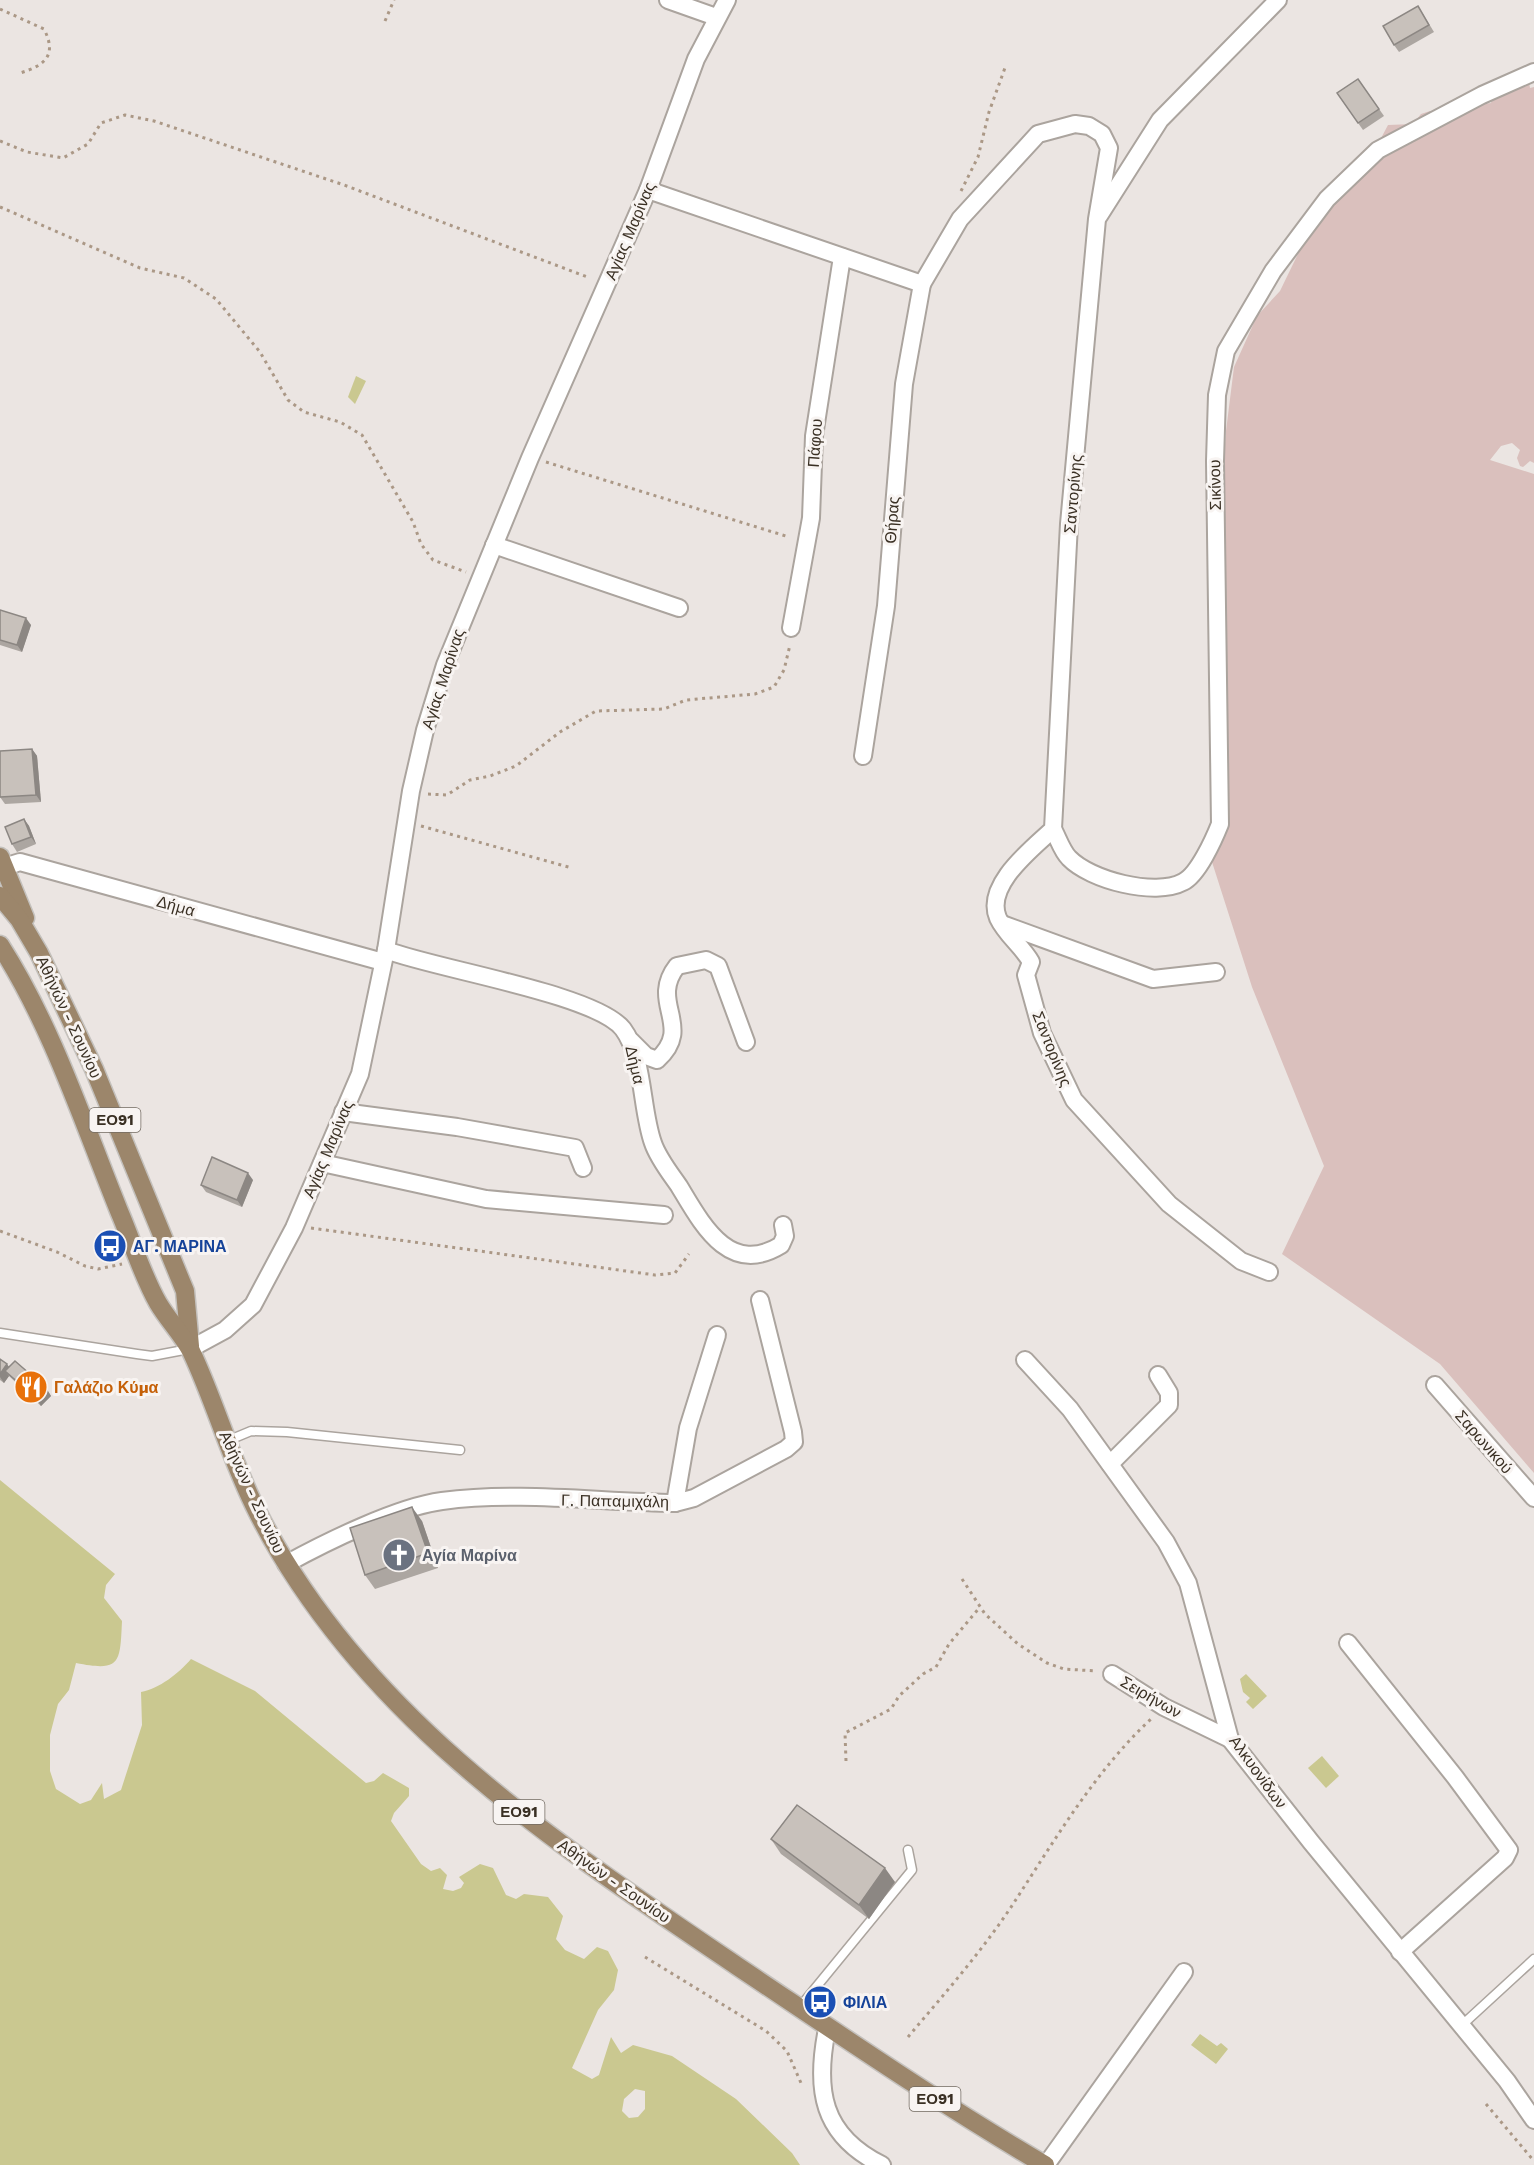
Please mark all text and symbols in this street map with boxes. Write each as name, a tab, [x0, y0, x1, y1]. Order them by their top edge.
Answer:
street label: Αγίας Μαρίνας	[601, 179, 659, 283]
street label: Πάφου	[804, 418, 826, 468]
street label: Σαντορίνης	[1060, 453, 1086, 534]
street label: Σικίνου	[1205, 460, 1225, 510]
street label: Θήρας	[881, 495, 903, 544]
street label: Αγίας Μαρίνας	[418, 626, 468, 732]
street label: Δήμα	[155, 892, 197, 920]
street label: Αθήνών - Σουνίου	[32, 953, 106, 1081]
street label: Σαντορίνης	[1028, 1009, 1076, 1090]
street label: Δήμα	[621, 1044, 649, 1086]
street label: Αγίας Μαρίνας	[299, 1097, 357, 1201]
road number: ΕΟ91	[90, 1108, 140, 1132]
bus stop icon: ΑΓ. ΜΑΡΙΝΑ	[92, 1228, 128, 1264]
place label: ΑΓ. ΜΑΡΙΝΑ	[133, 1237, 227, 1256]
restaurant icon: Γαλάζιο Κύμα	[13, 1369, 49, 1405]
place label: Γαλάζιο Κύμα	[54, 1378, 159, 1397]
street label: Σαρωνικού	[1451, 1406, 1517, 1478]
street label: Αθήνών - Σουνίου	[215, 1428, 289, 1556]
street label: Γ. Παπαμιχάλη	[561, 1491, 669, 1511]
church icon: Αγία Μαρίνα	[381, 1537, 417, 1573]
place label: Αγία Μαρίνα	[422, 1546, 517, 1565]
street label: Σειρήνων	[1117, 1672, 1185, 1722]
street label: Αλκυονίδων	[1225, 1732, 1291, 1812]
road number: ΕΟ91	[494, 1800, 544, 1824]
street label: Αθήνών - Σουνίου	[554, 1835, 674, 1927]
bus stop icon: ΦΙΛΙΑ	[802, 1984, 838, 2020]
place label: ΦΙΛΙΑ	[843, 1993, 888, 2012]
road number: ΕΟ91	[910, 2087, 960, 2111]

